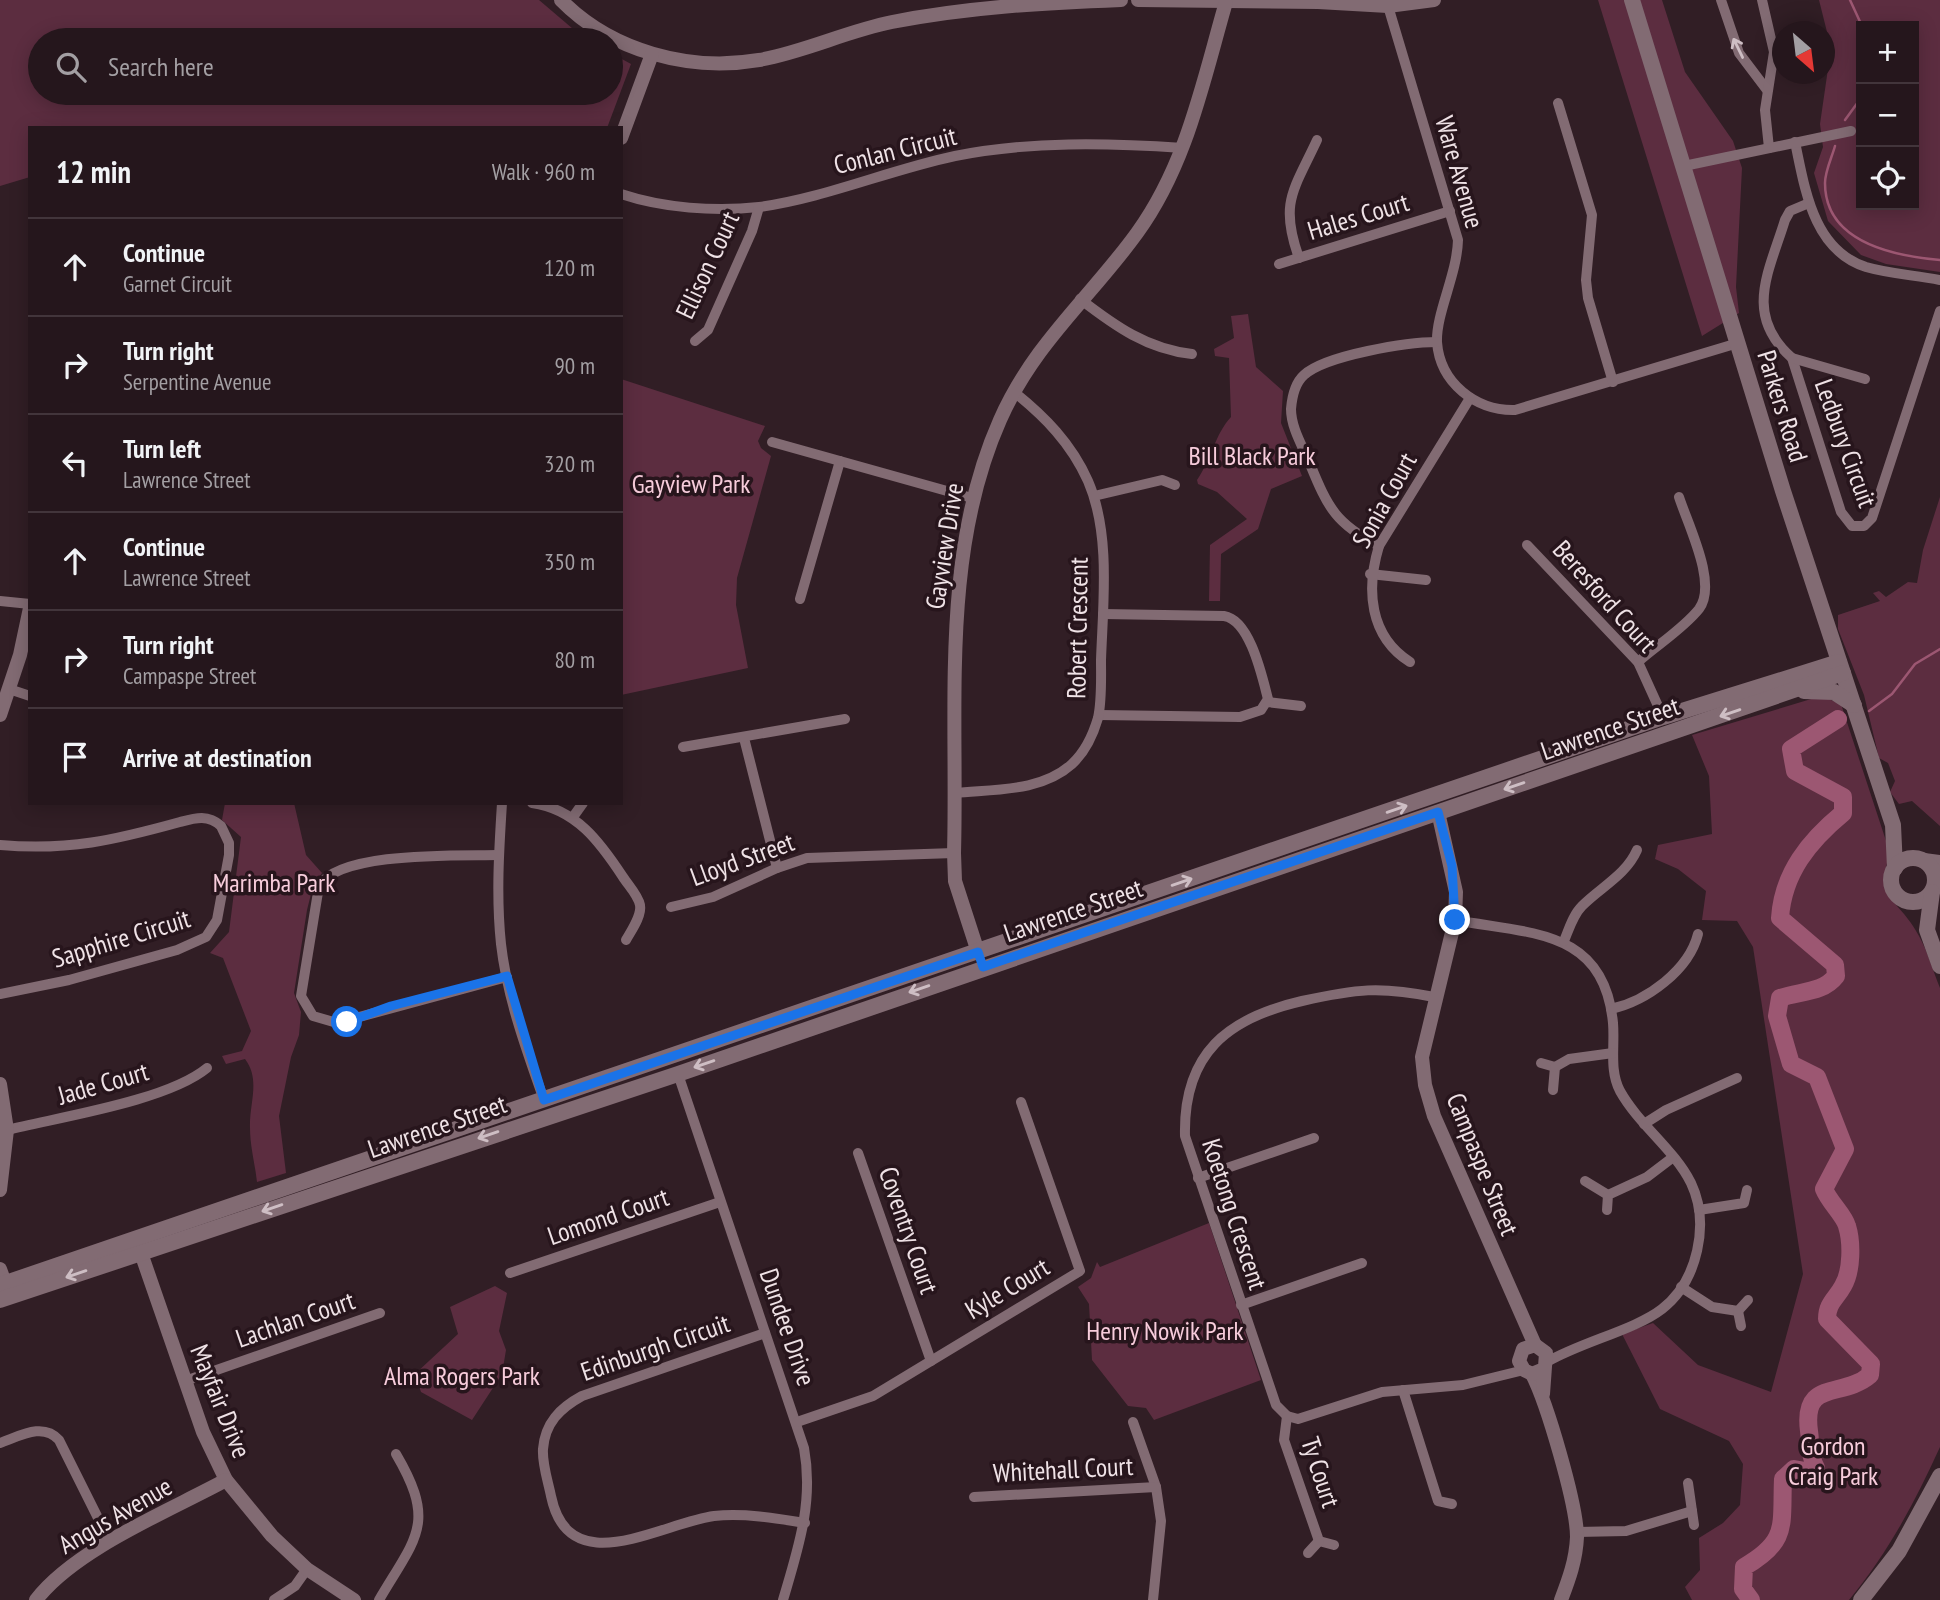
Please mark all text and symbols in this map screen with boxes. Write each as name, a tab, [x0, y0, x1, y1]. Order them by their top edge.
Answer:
north arrow	[1772, 21, 1835, 84]
map controls	[1856, 21, 1919, 210]
button: +	[1856, 21, 1919, 84]
search box	[28, 28, 623, 105]
one-way arrow	[1731, 38, 1745, 59]
icon: search	[52, 48, 90, 86]
text: Search here	[108, 50, 214, 83]
button: −	[1856, 84, 1919, 147]
street label: Ware Avenue	[1428, 112, 1492, 232]
street label: Conlan Circuit	[830, 119, 960, 181]
button: locate	[1856, 147, 1919, 210]
text: 12 min	[56, 152, 131, 191]
text: Walk · 960 m	[492, 157, 595, 186]
street label: Hales Court	[1303, 185, 1413, 247]
street label: Ellison Court	[668, 206, 746, 324]
text: Continue	[123, 236, 205, 269]
icon: ahead	[56, 248, 94, 286]
text: 120 m	[544, 253, 595, 282]
text: Garnet Circuit	[123, 269, 232, 298]
text: Turn right	[123, 334, 214, 367]
icon: right	[56, 346, 94, 384]
street label: Parkers Road	[1750, 346, 1816, 466]
text: 90 m	[554, 351, 595, 380]
text: Serpentine Avenue	[123, 367, 272, 396]
street label: Ledbury Circuit	[1808, 374, 1884, 512]
text: Turn left	[123, 432, 201, 465]
park label: Bill Black Park	[1188, 439, 1316, 472]
icon: left	[56, 444, 94, 482]
street label: Sonia Court	[1344, 447, 1424, 553]
text: 320 m	[544, 449, 595, 478]
text: Lawrence Street	[123, 465, 251, 494]
park label: Gayview Park	[632, 467, 750, 500]
street label: Gayview Drive	[918, 481, 970, 611]
text: Continue	[123, 530, 205, 563]
street label: Beresford Court	[1546, 533, 1664, 659]
icon: ahead	[56, 542, 94, 580]
text: 350 m	[544, 547, 595, 576]
street label: Robert Crescent	[1059, 557, 1095, 699]
text: Lawrence Street	[123, 563, 251, 592]
text: Turn right	[123, 628, 214, 661]
icon: right	[56, 640, 94, 678]
text: 80 m	[554, 645, 595, 674]
text: Campaspe Street	[123, 661, 256, 690]
street label: Lawrence Street	[1536, 689, 1684, 767]
one-way arrow	[1719, 708, 1741, 720]
icon: arrive	[56, 738, 94, 776]
text: Arrive at destination	[123, 741, 312, 774]
one-way arrow	[1504, 781, 1526, 793]
one-way arrow	[1385, 802, 1407, 814]
street label: Lloyd Street	[686, 825, 798, 893]
park label: Marimba Park	[213, 866, 335, 899]
street label: Lawrence Street	[999, 871, 1147, 949]
one-way arrow	[1170, 875, 1192, 888]
street label: Sapphire Circuit	[48, 901, 194, 975]
route end	[1439, 904, 1470, 935]
one-way arrow	[908, 984, 930, 996]
route start	[331, 1006, 362, 1037]
street label: Jade Court	[53, 1054, 152, 1112]
one-way arrow	[693, 1058, 715, 1071]
street label: Lawrence Street	[363, 1087, 511, 1165]
street label: Campaspe Street	[1439, 1088, 1527, 1240]
one-way arrow	[477, 1130, 499, 1142]
street label: Koetong Crescent	[1195, 1135, 1275, 1293]
street label: Coventry Court	[872, 1162, 946, 1298]
street label: Lomond Court	[543, 1180, 673, 1252]
one-way arrow	[262, 1203, 284, 1215]
street label: Kyle Court	[959, 1250, 1055, 1326]
street label: Dundee Drive	[753, 1264, 823, 1390]
one-way arrow	[65, 1268, 87, 1281]
street label: Lachlan Court	[231, 1283, 359, 1355]
street label: Edinburgh Circuit	[576, 1306, 734, 1388]
park label: Henry Nowik Park	[1086, 1314, 1244, 1347]
street label: Mayfair Drive	[183, 1339, 259, 1463]
park label: Alma Rogers Park	[384, 1359, 540, 1392]
park label: Gordon Craig Park	[1788, 1429, 1878, 1492]
street label: Ty Court	[1294, 1433, 1348, 1511]
street label: Whitehall Court	[992, 1449, 1134, 1489]
street label: Angus Avenue	[52, 1469, 178, 1561]

